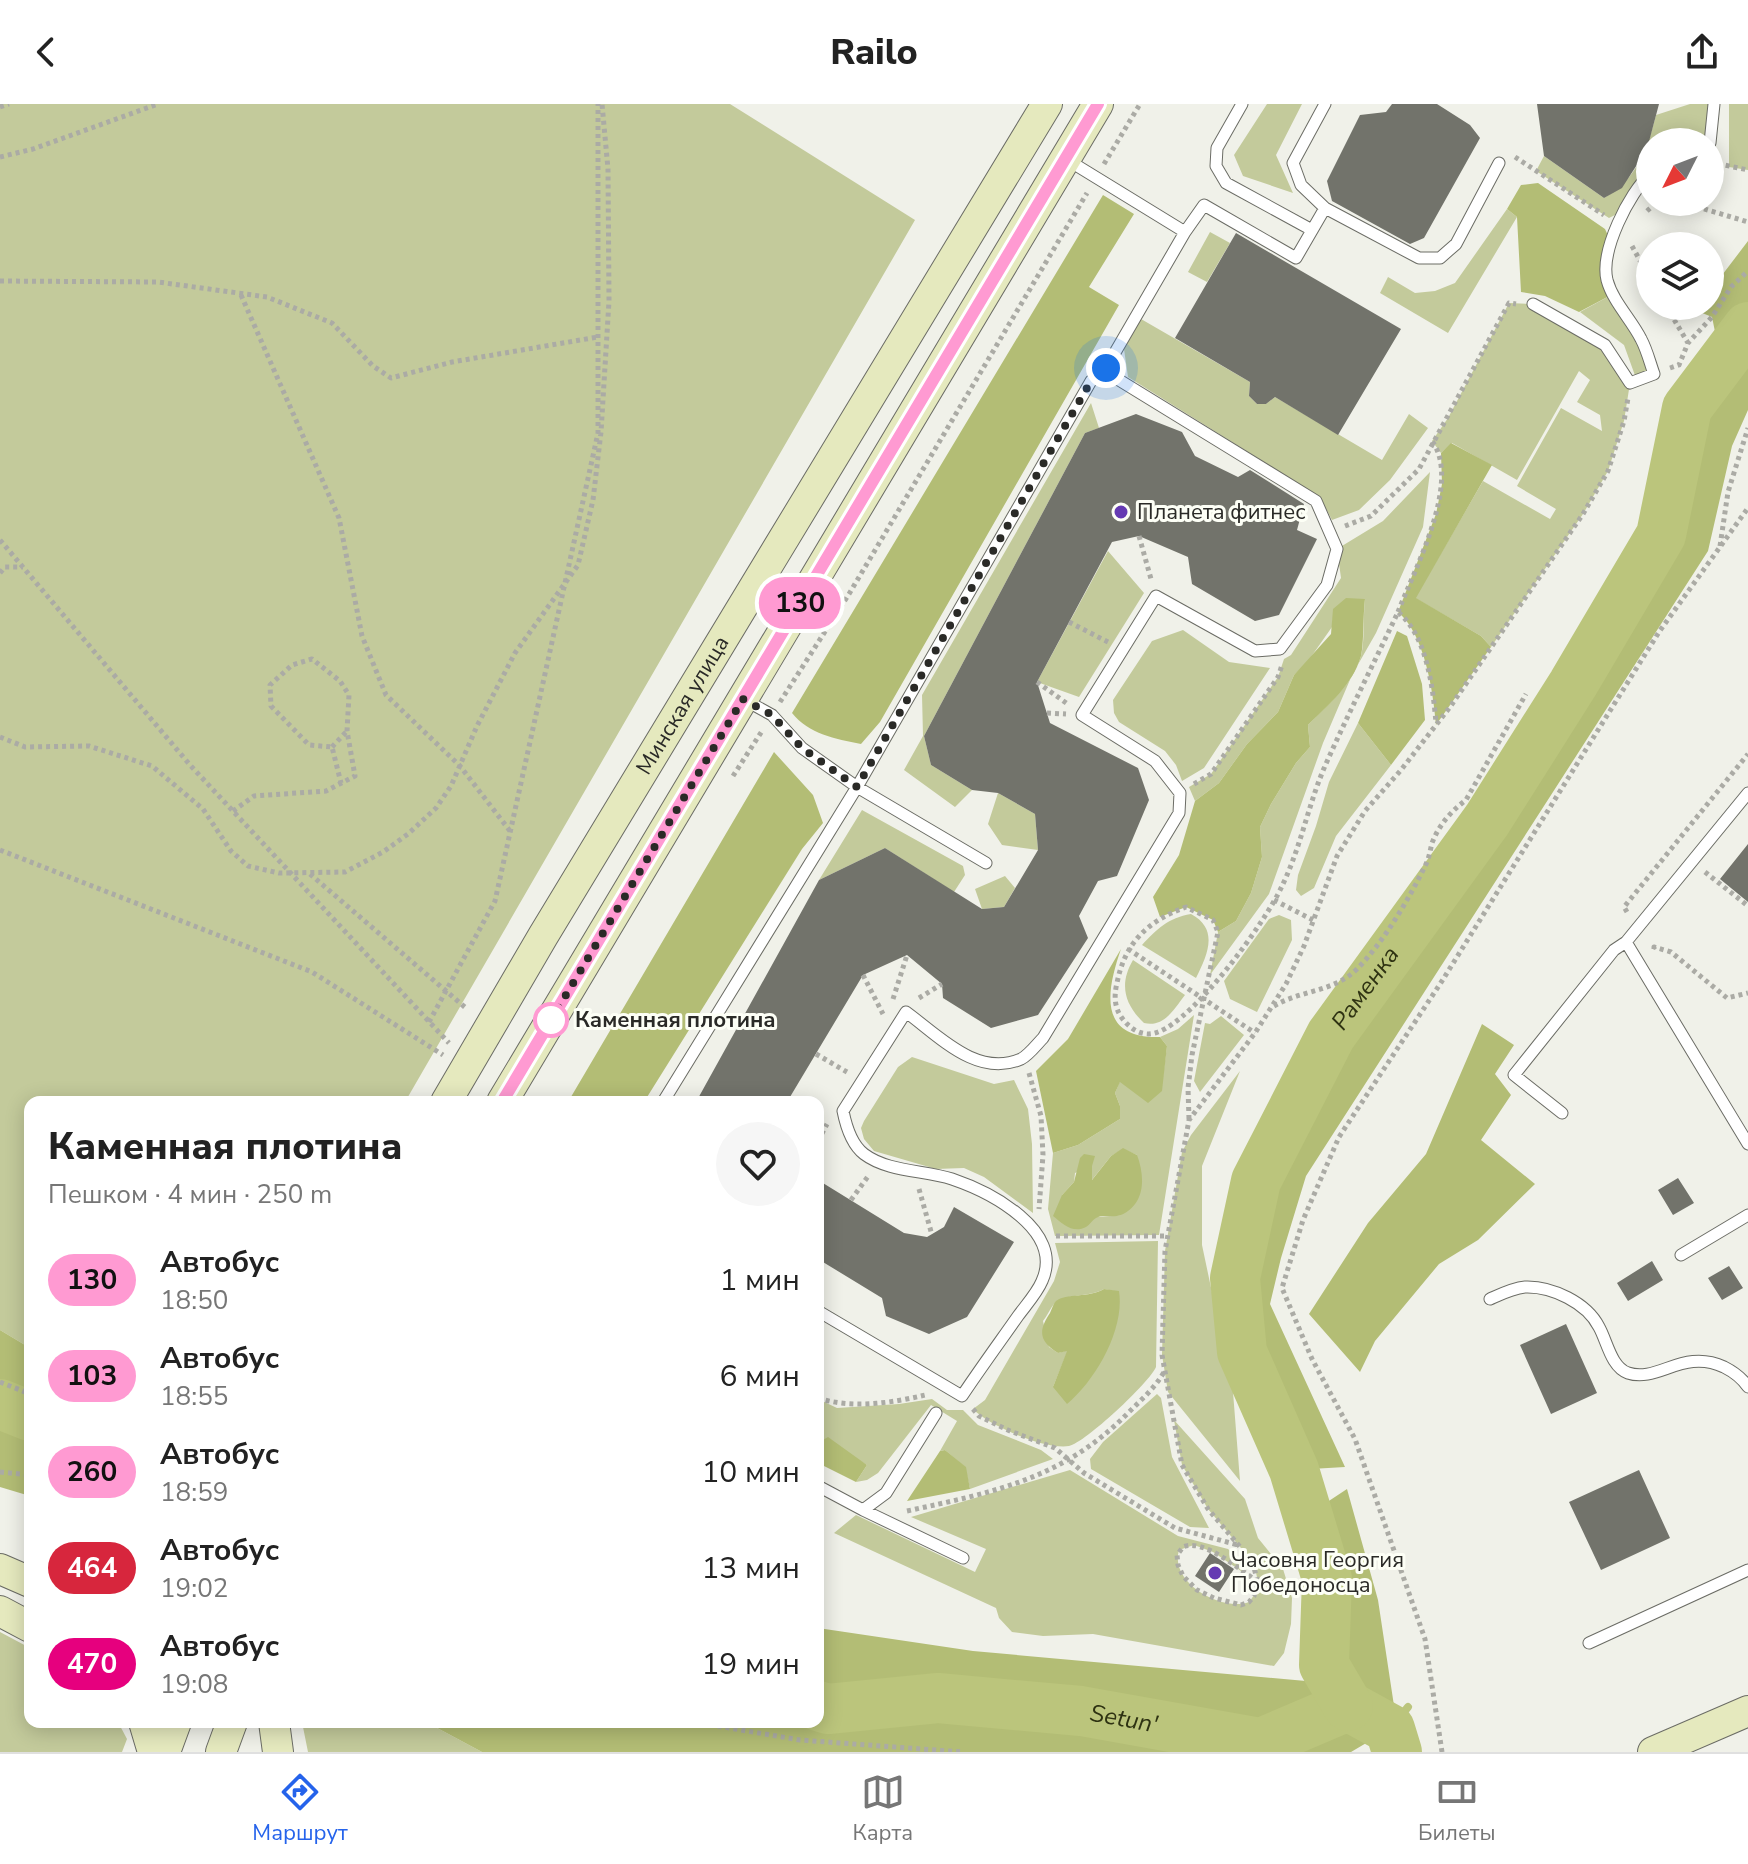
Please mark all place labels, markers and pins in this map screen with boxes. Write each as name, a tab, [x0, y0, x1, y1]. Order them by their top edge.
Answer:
place label: Планета фитнес	[1137, 497, 1306, 527]
marker: Планета фитнес	[1112, 503, 1130, 521]
marker: Каменная плотина	[534, 1003, 568, 1037]
place label: Каменная плотина	[575, 1005, 776, 1035]
place label: Часовня Георгия Победоносца	[1231, 1545, 1404, 1600]
marker: Часовня Георгия Победоносца	[1206, 1564, 1224, 1582]

